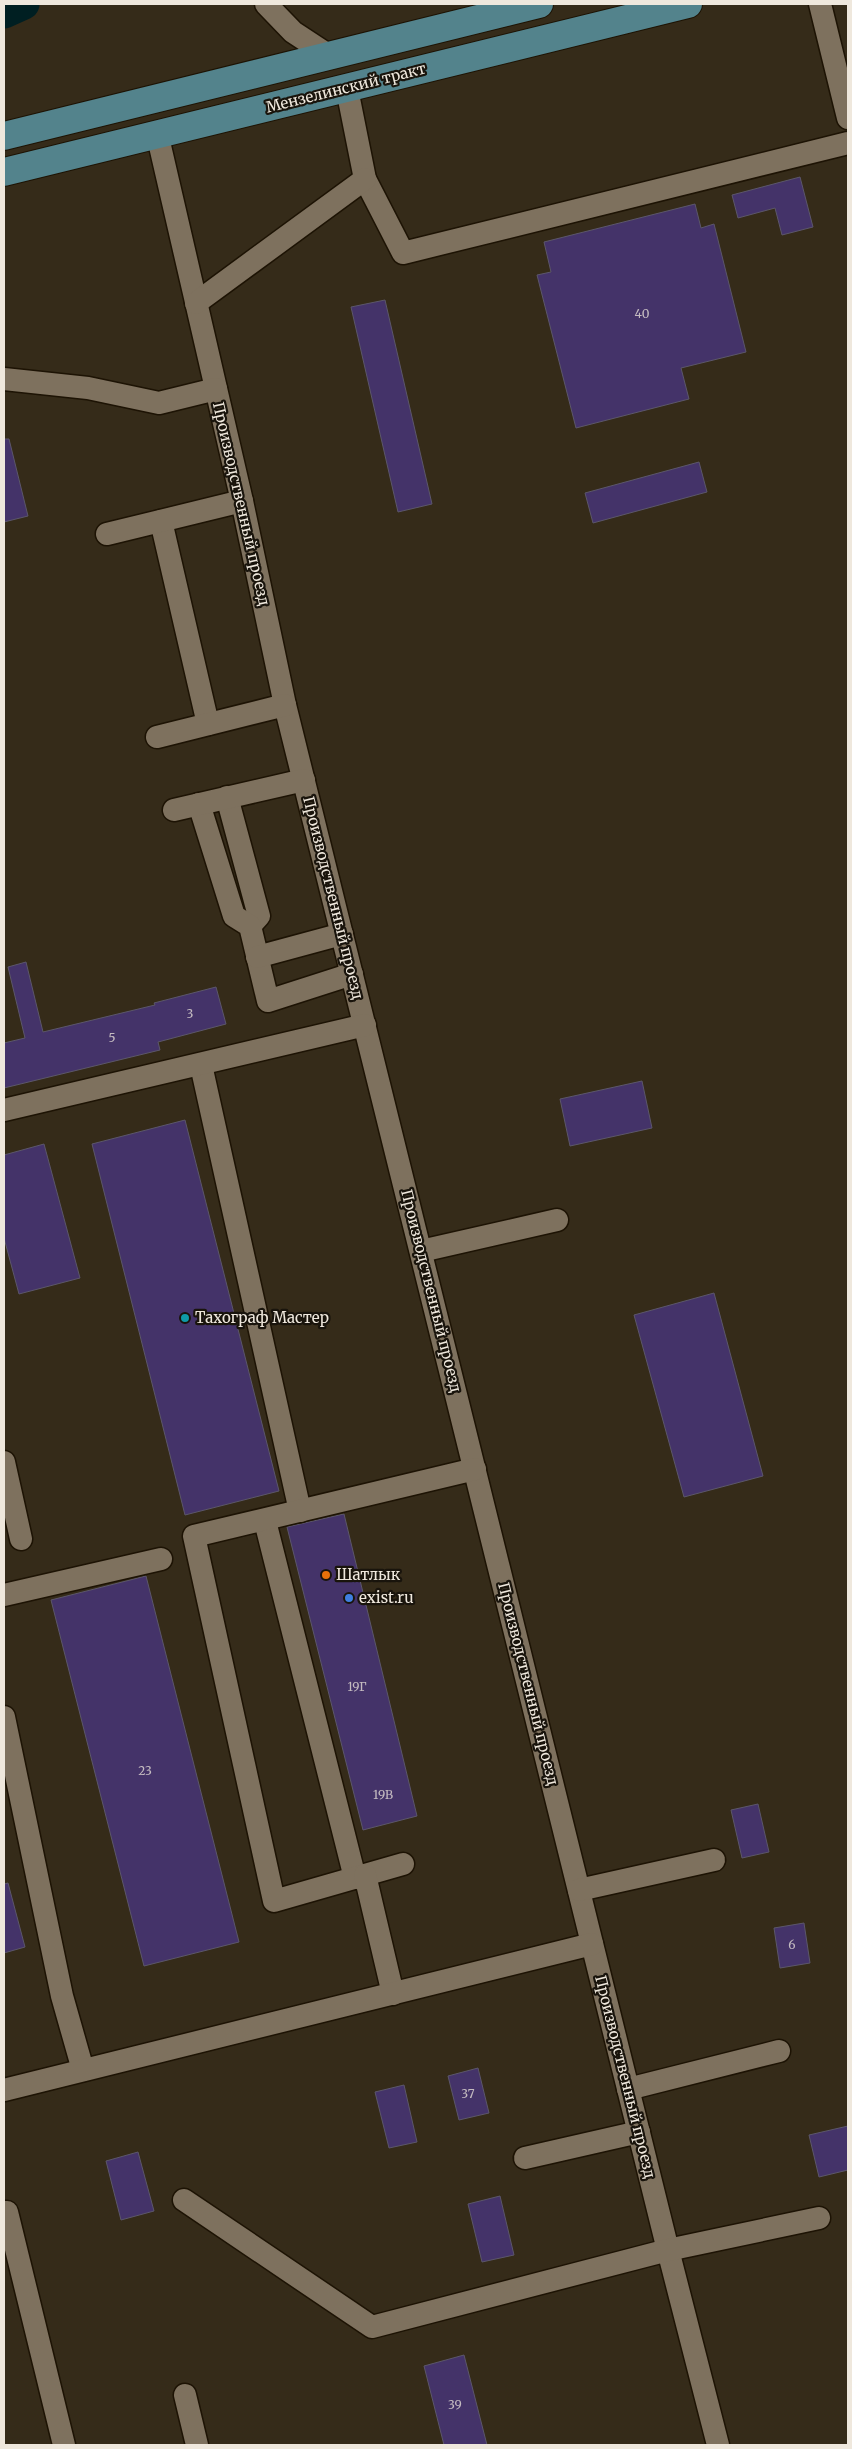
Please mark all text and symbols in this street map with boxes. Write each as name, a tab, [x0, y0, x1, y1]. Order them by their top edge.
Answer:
street label: Мензелинский тракт	[264, 58, 428, 117]
house number: 40	[635, 306, 650, 321]
street label: Производственный проезд	[209, 400, 274, 608]
street label: Производственный проезд	[299, 794, 368, 1001]
house number: 3	[187, 1006, 194, 1021]
house number: 5	[108, 1030, 116, 1045]
street label: Производственный проезд	[397, 1187, 466, 1394]
place label: Тахограф Мастер	[195, 1308, 329, 1327]
marker: Тахограф Мастер	[179, 1312, 191, 1324]
place label: Шатлык	[336, 1565, 401, 1584]
marker: Шатлык	[320, 1569, 332, 1581]
street label: Производственный проезд	[494, 1580, 563, 1787]
place label: exist.ru	[359, 1588, 414, 1607]
marker: exist.ru	[343, 1592, 355, 1604]
house number: 19Г	[347, 1679, 367, 1694]
house number: 23	[138, 1763, 152, 1778]
house number: 19В	[373, 1787, 393, 1802]
house number: 6	[788, 1937, 796, 1952]
street label: Производственный проезд	[591, 1973, 660, 2180]
house number: 37	[461, 2086, 475, 2101]
house number: 39	[448, 2397, 462, 2412]

